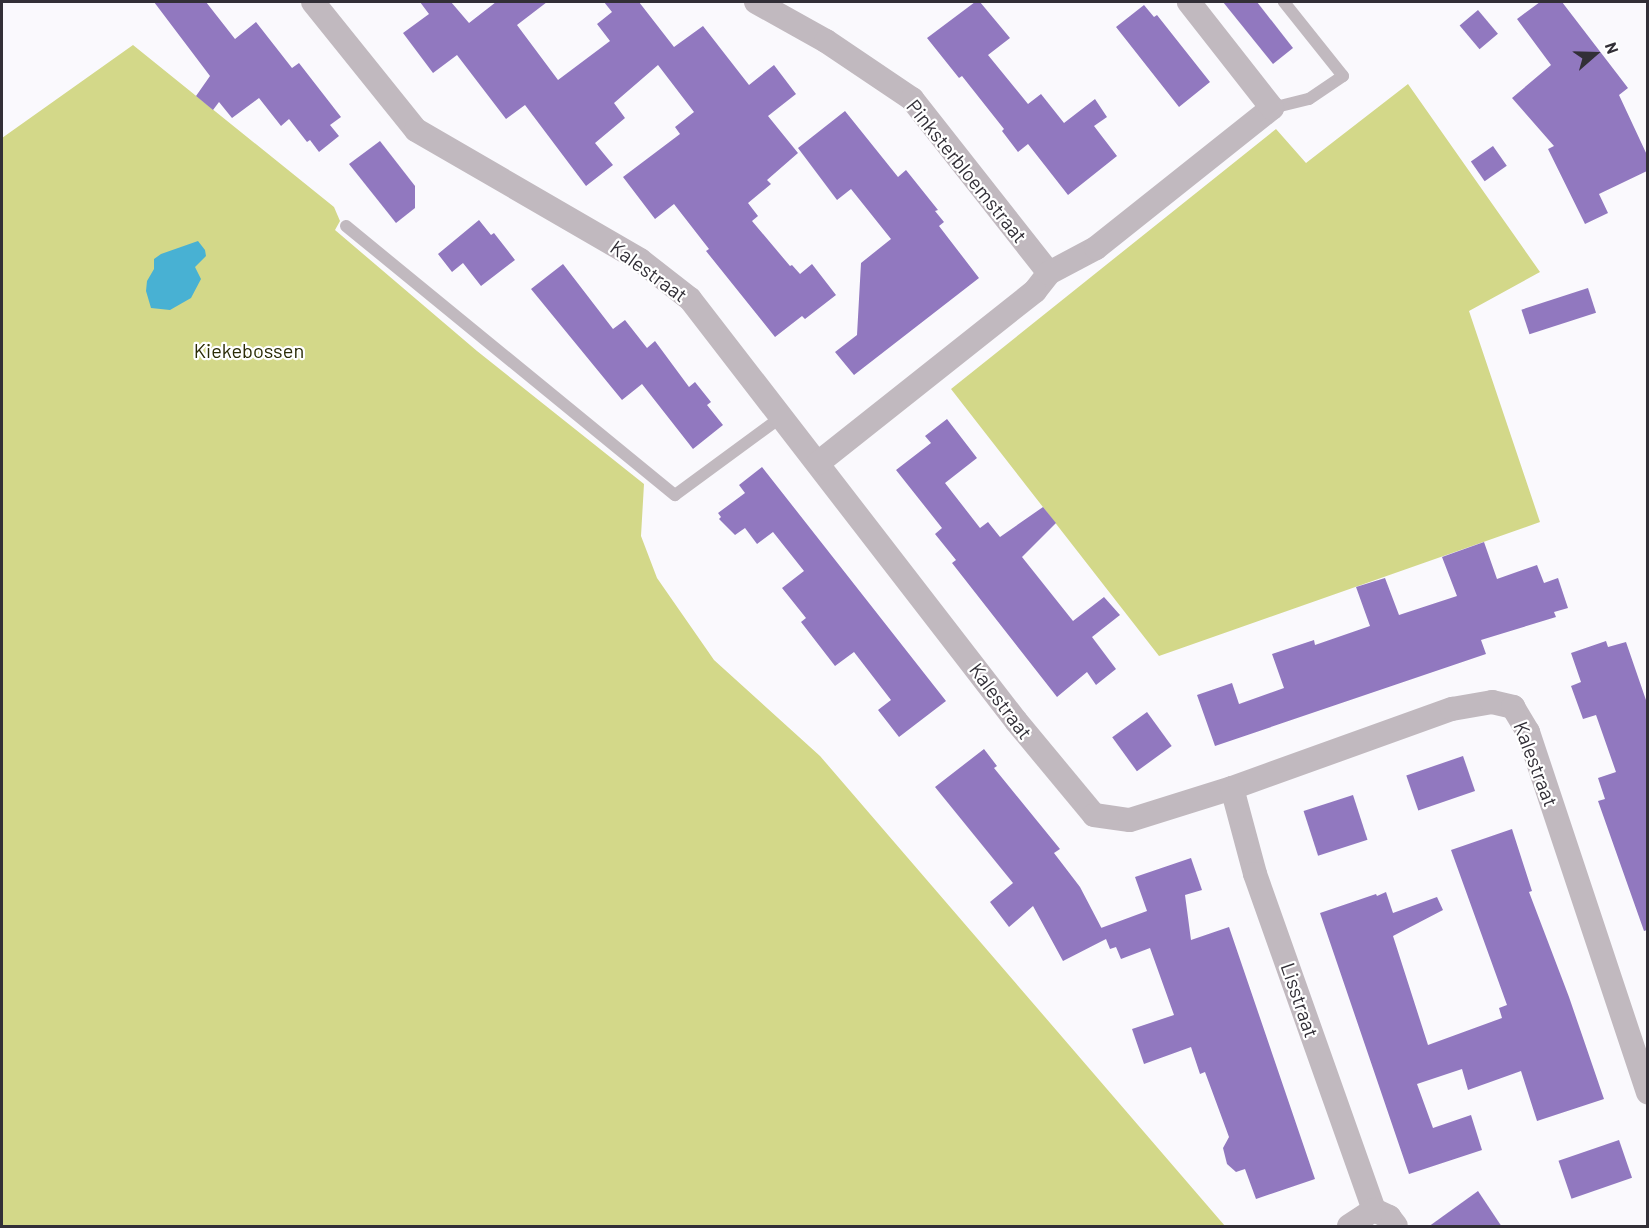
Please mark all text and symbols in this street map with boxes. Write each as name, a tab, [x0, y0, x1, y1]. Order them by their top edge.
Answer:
north arrow	[1565, 24, 1625, 84]
text: N	[1602, 39, 1623, 56]
street label: Pinksterbloemstraat	[902, 94, 1032, 248]
street label: Kalestraat	[606, 235, 692, 307]
park label: Kiekebossen	[194, 338, 304, 362]
street label: Kalestraat	[965, 658, 1037, 744]
street label: Kalestraat	[1509, 718, 1563, 810]
street label: Lisstraat	[1276, 959, 1324, 1041]

